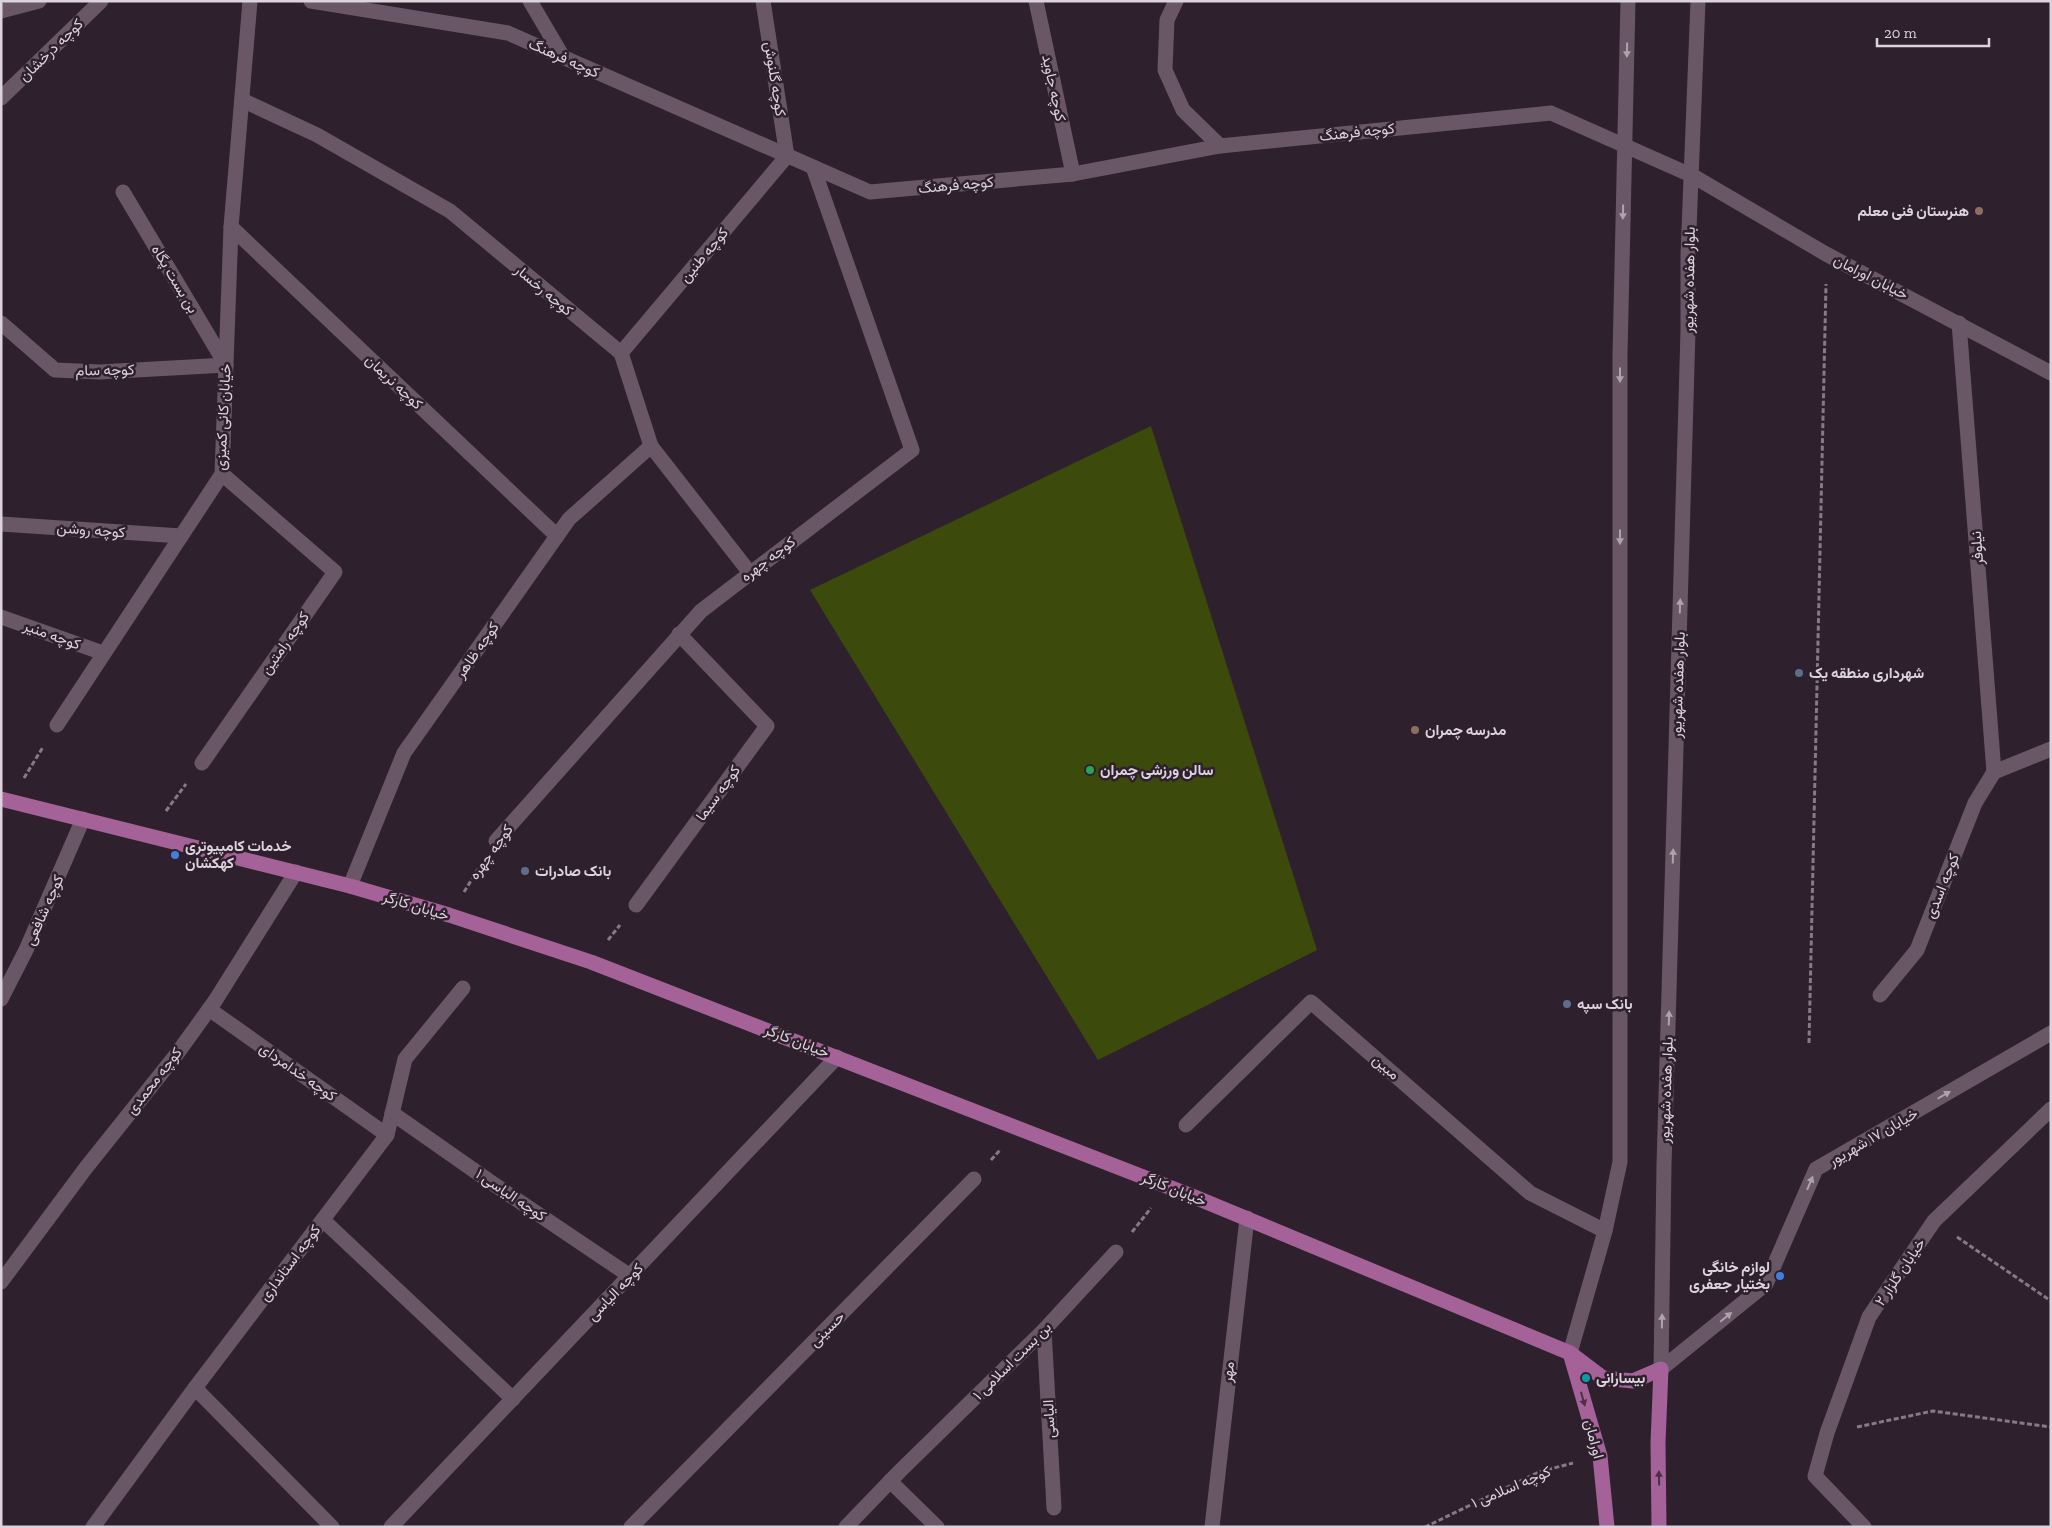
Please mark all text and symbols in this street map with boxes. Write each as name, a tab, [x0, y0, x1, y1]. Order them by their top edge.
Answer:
street label: کوچه درخشان	[15, 15, 88, 86]
scale bar	[1877, 15, 1990, 47]
text: 20 m	[1884, 24, 1917, 42]
street label: کوچه فرهنگ	[525, 34, 603, 83]
street label: کوچه گلنوش	[759, 40, 790, 118]
one-way arrow	[1622, 42, 1630, 58]
street label: کوچه جاوید	[1037, 53, 1070, 124]
street label: کوچه فرهنگ	[1318, 119, 1396, 146]
street label: کوچه فرهنگ	[918, 173, 995, 198]
place label: هنرستان فنی معلم	[1858, 202, 1969, 221]
one-way arrow	[1619, 205, 1627, 221]
marker: هنرستان فنی معلم	[1973, 205, 1985, 217]
street label: کوچه طنین	[676, 224, 733, 287]
street label: بلوار هفده شهریور	[1679, 227, 1699, 334]
street label: بن بست پگاه	[147, 242, 202, 317]
street label: خیابان اورامان	[1831, 251, 1911, 303]
street label: کوچه رخسار	[510, 260, 577, 320]
street label: کوچه نریمان	[361, 351, 427, 414]
street label: کوچه سام	[75, 360, 135, 381]
street label: خیابان کانی کمیزی	[211, 363, 236, 471]
one-way arrow	[1616, 367, 1624, 383]
street label: کوچه روشن	[56, 519, 126, 542]
one-way arrow	[1616, 530, 1624, 546]
street label: نیلوفر	[1967, 531, 1987, 566]
street label: کوچه چهره	[737, 532, 800, 586]
one-way arrow	[1677, 598, 1685, 614]
street label: کوچه رامتین	[257, 608, 314, 678]
street label: کوچه منیر	[20, 616, 83, 655]
street label: کوچه ظاهر	[451, 618, 504, 683]
street label: بلوار هفده شهریور	[1667, 631, 1689, 740]
place label: شهرداری منطقه یک	[1809, 664, 1924, 682]
marker: شهرداری منطقه یک	[1793, 667, 1805, 679]
place label: مدرسه چمران	[1425, 721, 1506, 740]
marker: مدرسه چمران	[1409, 724, 1421, 736]
street label: کوچه سیما	[692, 761, 745, 825]
place label: سالن ورزشی چمران	[1100, 761, 1214, 780]
marker: سالن ورزشی چمران	[1084, 764, 1096, 776]
street label: کوچه چهره	[465, 821, 518, 884]
place label: خدمات کامپیوتری کهکشان	[185, 837, 291, 872]
one-way arrow	[1670, 848, 1678, 864]
marker: خدمات کامپیوتری کهکشان	[169, 849, 181, 861]
street label: کوچه اسدی	[1921, 851, 1964, 921]
place label: بانک صادرات	[535, 862, 611, 880]
marker: بانک صادرات	[519, 865, 531, 877]
street label: کوچه شافعی	[20, 872, 69, 949]
street label: خیابان کارگر	[380, 887, 451, 925]
place label: بانک سپه	[1577, 995, 1633, 1014]
marker: بانک سپه	[1561, 998, 1573, 1010]
one-way arrow	[1665, 1010, 1673, 1026]
street label: خیابان کارگر	[761, 1020, 832, 1062]
street label: بلوار هفده شهریور	[1655, 1036, 1677, 1145]
street label: کوچه خدامردای	[255, 1039, 340, 1106]
street label: کوچه محمدی	[122, 1044, 187, 1119]
street label: مبین	[1368, 1050, 1403, 1084]
one-way arrow	[1937, 1091, 1951, 1100]
street label: خیابان ۱۷ شهریور	[1824, 1104, 1921, 1170]
street label: کوچه الیاسی ۱	[472, 1165, 550, 1226]
street label: خیابان کارگر	[1138, 1168, 1209, 1210]
one-way arrow	[1807, 1176, 1815, 1190]
street label: کوچه استانداری	[255, 1221, 326, 1305]
street label: خیابان گلزار ۲	[1871, 1235, 1929, 1309]
place label: لوازم خانگی بختیار جعفری	[1689, 1258, 1770, 1293]
street label: کوچه الیاسی	[583, 1259, 648, 1325]
marker: لوازم خانگی بختیار جعفری	[1774, 1270, 1786, 1282]
street label: حسینی	[805, 1307, 849, 1351]
one-way arrow	[1719, 1311, 1732, 1322]
one-way arrow	[1658, 1313, 1666, 1329]
street label: بن بست اسلامی ۱	[969, 1318, 1056, 1405]
street label: مهر	[1218, 1360, 1238, 1385]
place label: بیسارانی	[1596, 1369, 1645, 1387]
marker: بیسارانی	[1580, 1372, 1592, 1384]
one-way arrow	[1580, 1392, 1588, 1407]
street label: الیاسی	[1039, 1399, 1060, 1439]
street label: اورامان	[1580, 1417, 1608, 1461]
street label: کوچه اسلامی ۱	[1469, 1462, 1554, 1513]
one-way arrow	[1655, 1470, 1663, 1486]

